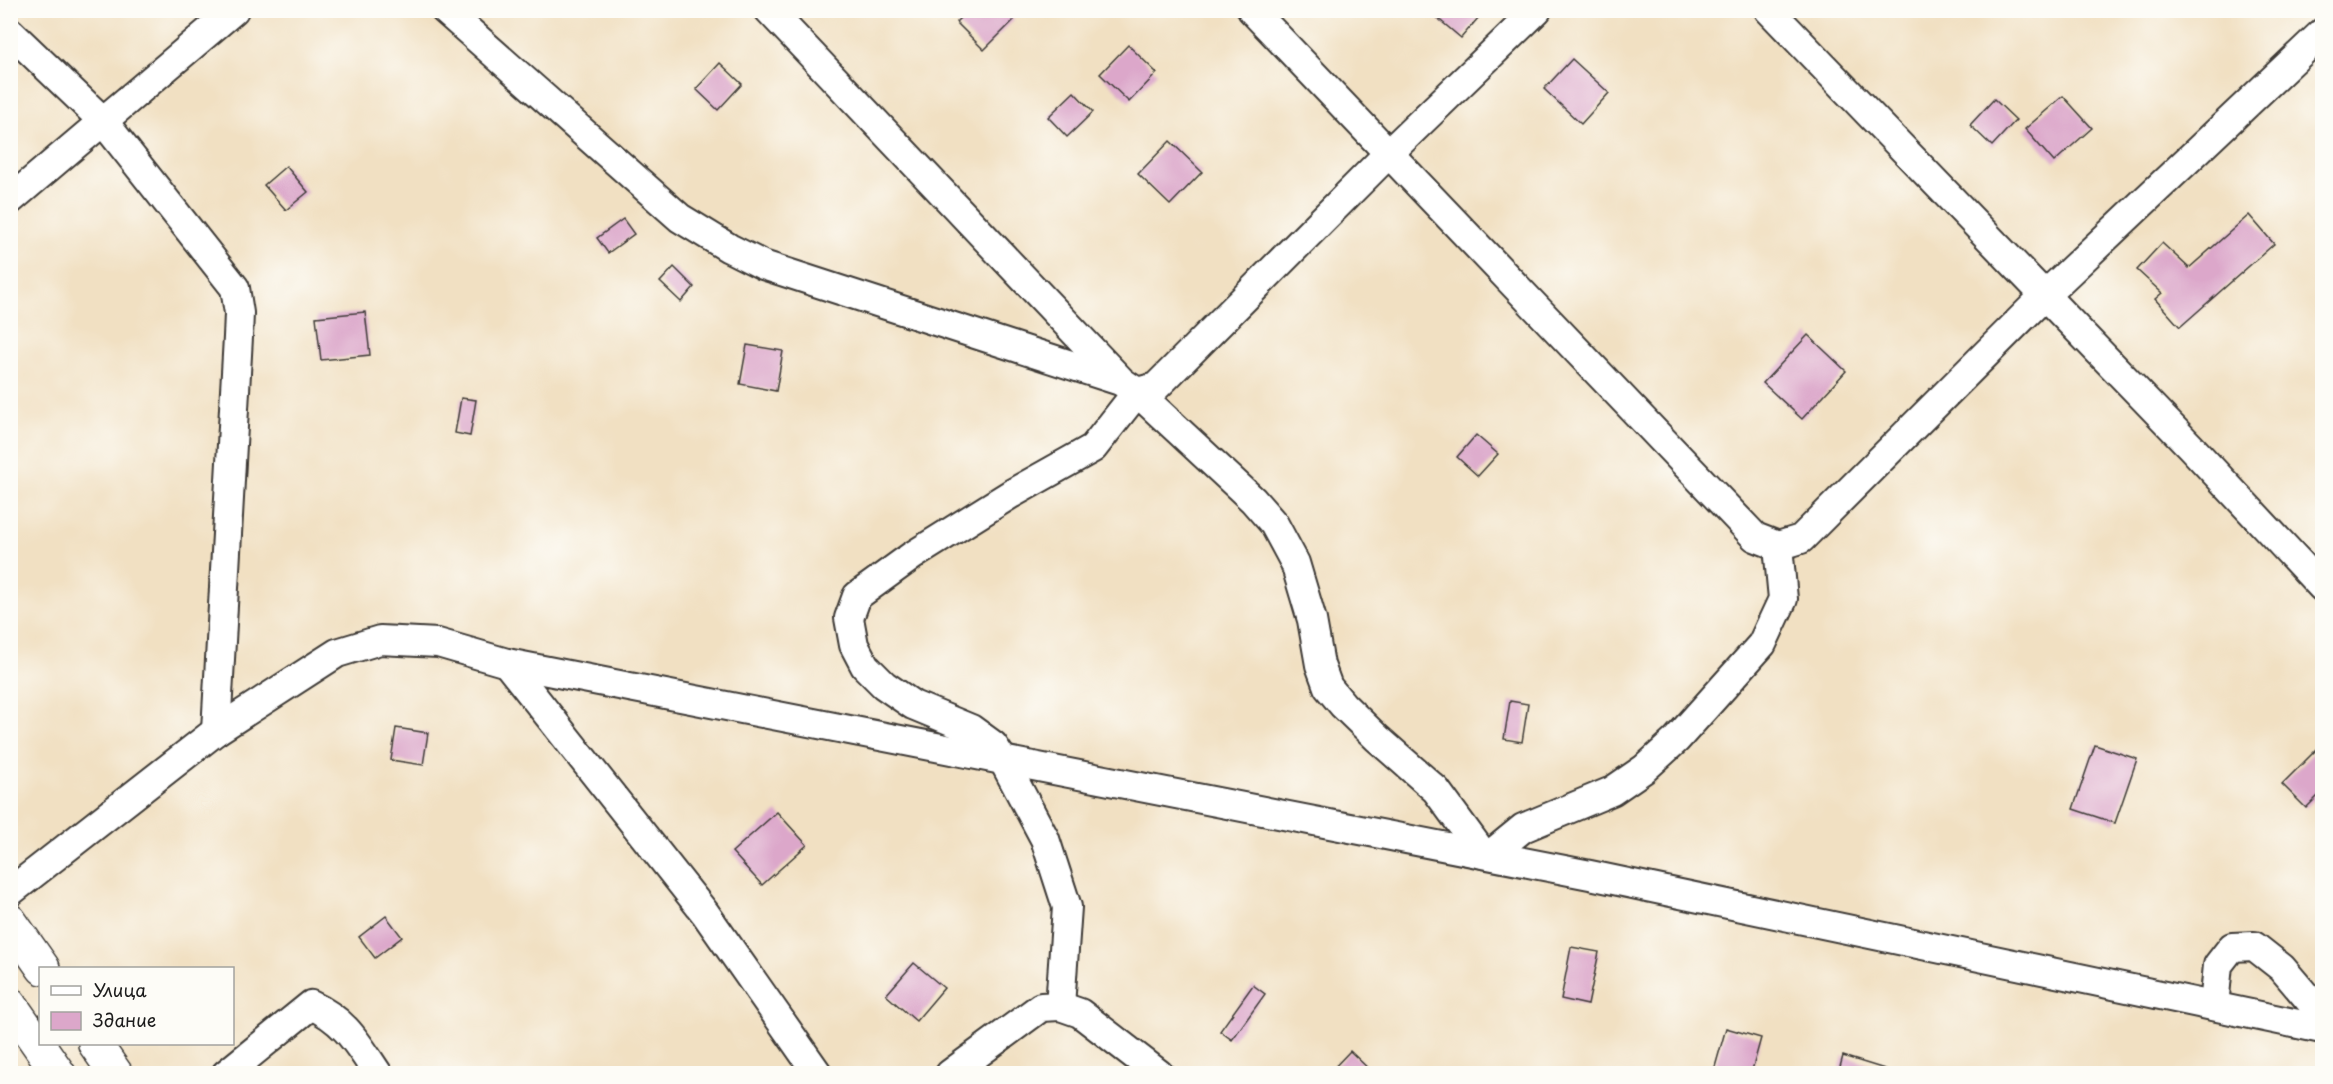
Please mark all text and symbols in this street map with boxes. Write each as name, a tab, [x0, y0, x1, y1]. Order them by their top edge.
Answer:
legend	[39, 967, 234, 1045]
text: Улица	[93, 976, 147, 1003]
text: Здание	[93, 1006, 156, 1033]

